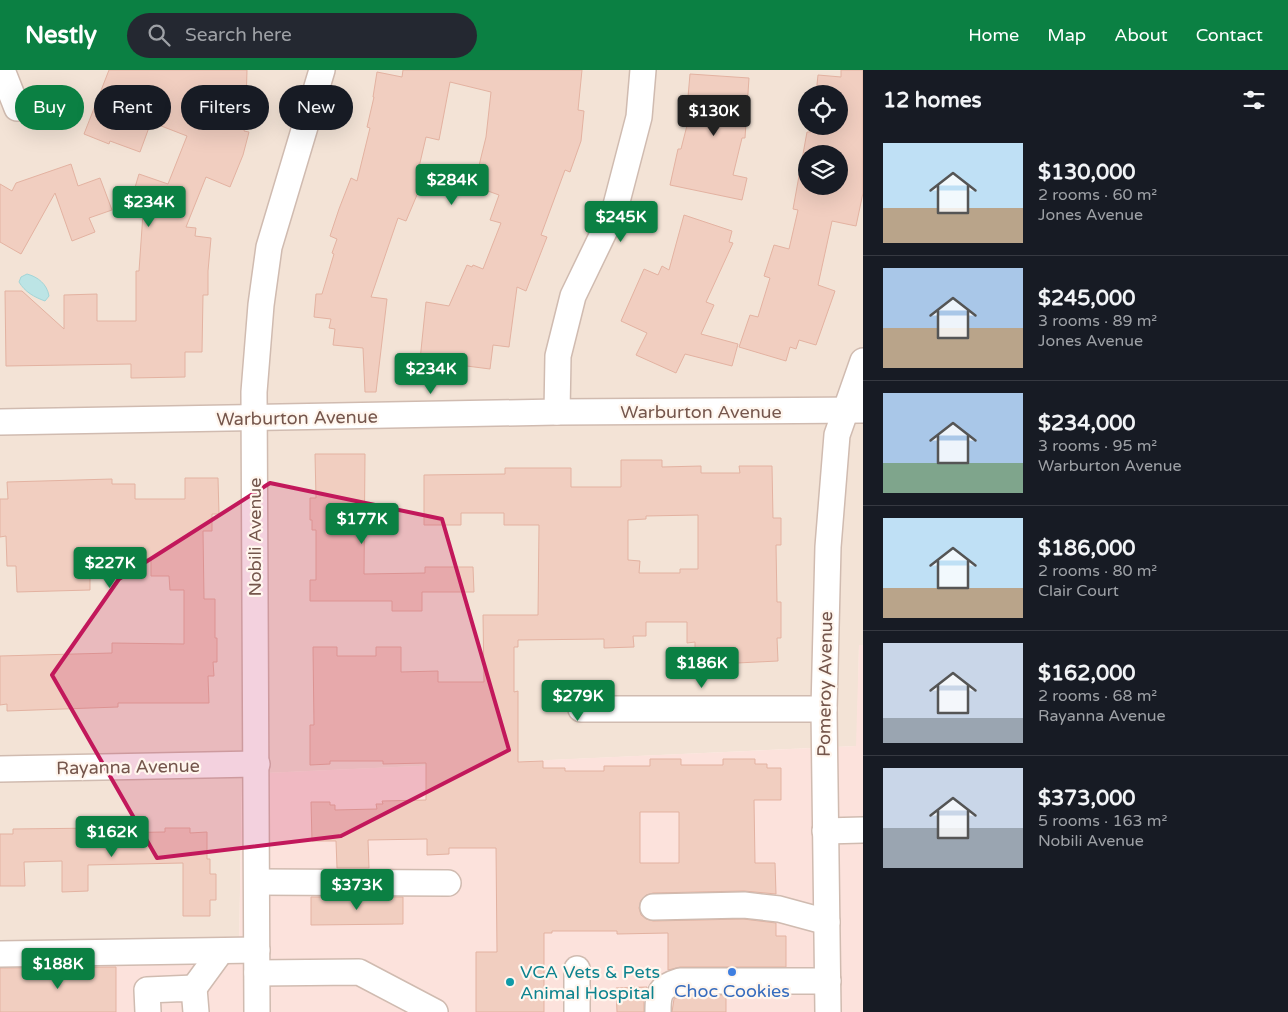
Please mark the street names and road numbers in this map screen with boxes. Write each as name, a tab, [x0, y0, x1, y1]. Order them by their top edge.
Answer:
street label: Warburton Avenue	[620, 401, 782, 423]
street label: Warburton Avenue	[216, 406, 378, 430]
street label: Nobili Avenue	[244, 477, 266, 597]
street label: Pomeroy Avenue	[813, 611, 837, 757]
street label: Rayanna Avenue	[56, 755, 200, 779]

